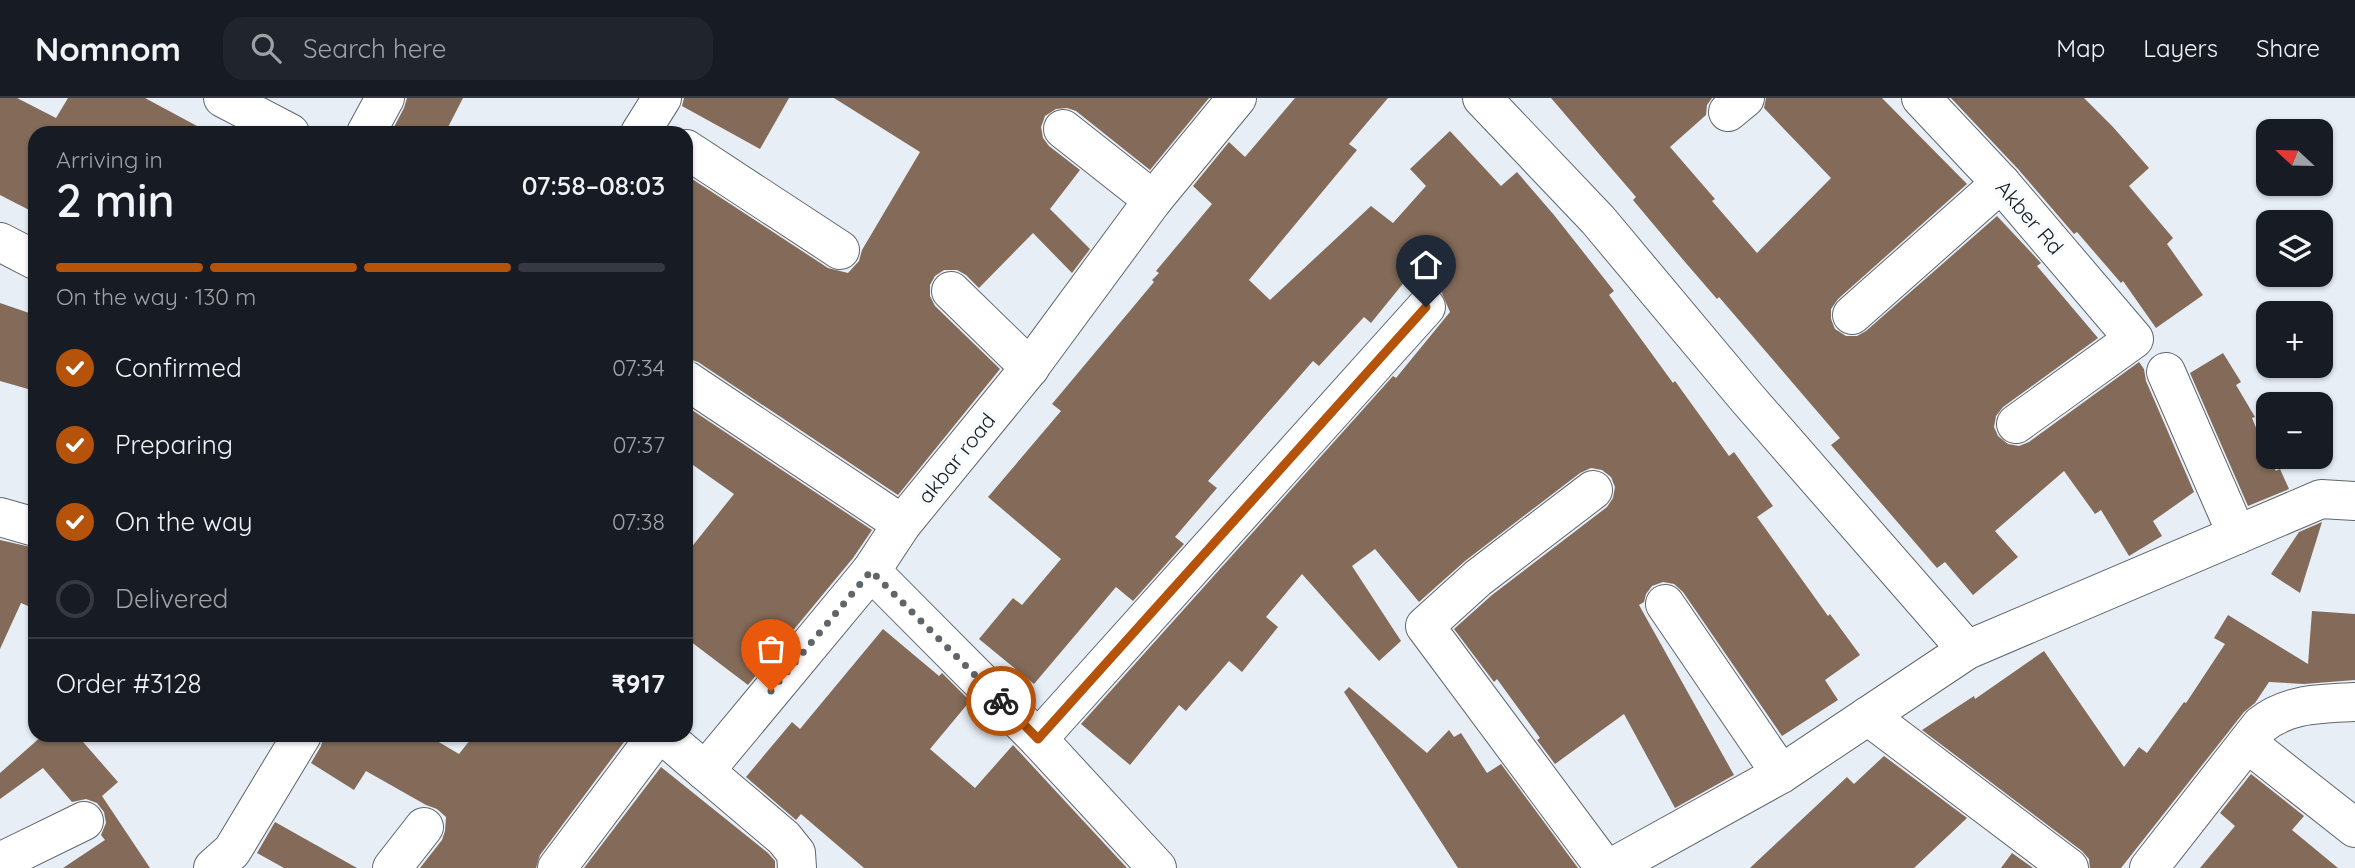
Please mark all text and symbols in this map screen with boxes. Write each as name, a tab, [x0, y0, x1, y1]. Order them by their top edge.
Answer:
search box	[223, 17, 713, 80]
text: Nomnom	[35, 28, 181, 69]
icon: search	[247, 29, 285, 67]
text: Search here	[303, 32, 447, 65]
text: Map	[2056, 33, 2105, 63]
text: Layers	[2143, 33, 2218, 63]
text: Share	[2256, 33, 2320, 63]
north arrow	[2256, 119, 2333, 196]
map controls	[2256, 119, 2333, 469]
text: Arriving in	[56, 145, 163, 174]
text: 07:58–08:03	[522, 169, 665, 202]
text: 2 min	[56, 171, 175, 229]
street label: Akber Rd	[1991, 175, 2069, 259]
button: layers	[2256, 210, 2333, 287]
pin	[1396, 235, 1456, 307]
icon: home	[1407, 246, 1445, 284]
text: On the way · 130 m	[56, 282, 256, 311]
button: +	[2256, 301, 2333, 378]
icon: check	[56, 349, 94, 387]
text: Confirmed	[115, 351, 242, 384]
text: 07:34	[612, 353, 665, 382]
button: −	[2256, 392, 2333, 469]
street label: akbar road	[912, 408, 1000, 508]
icon: check	[56, 426, 94, 464]
text: Preparing	[115, 428, 233, 461]
text: 07:37	[613, 430, 665, 459]
icon: check	[56, 503, 94, 541]
text: On the way	[115, 505, 253, 538]
text: 07:38	[612, 507, 665, 536]
text: Delivered	[115, 582, 228, 615]
pin	[741, 619, 801, 691]
icon: bag	[752, 630, 790, 668]
courier	[966, 666, 1036, 736]
text: Order #3128	[56, 667, 202, 700]
text: ₹917	[611, 667, 665, 700]
icon: bike	[982, 682, 1020, 720]

